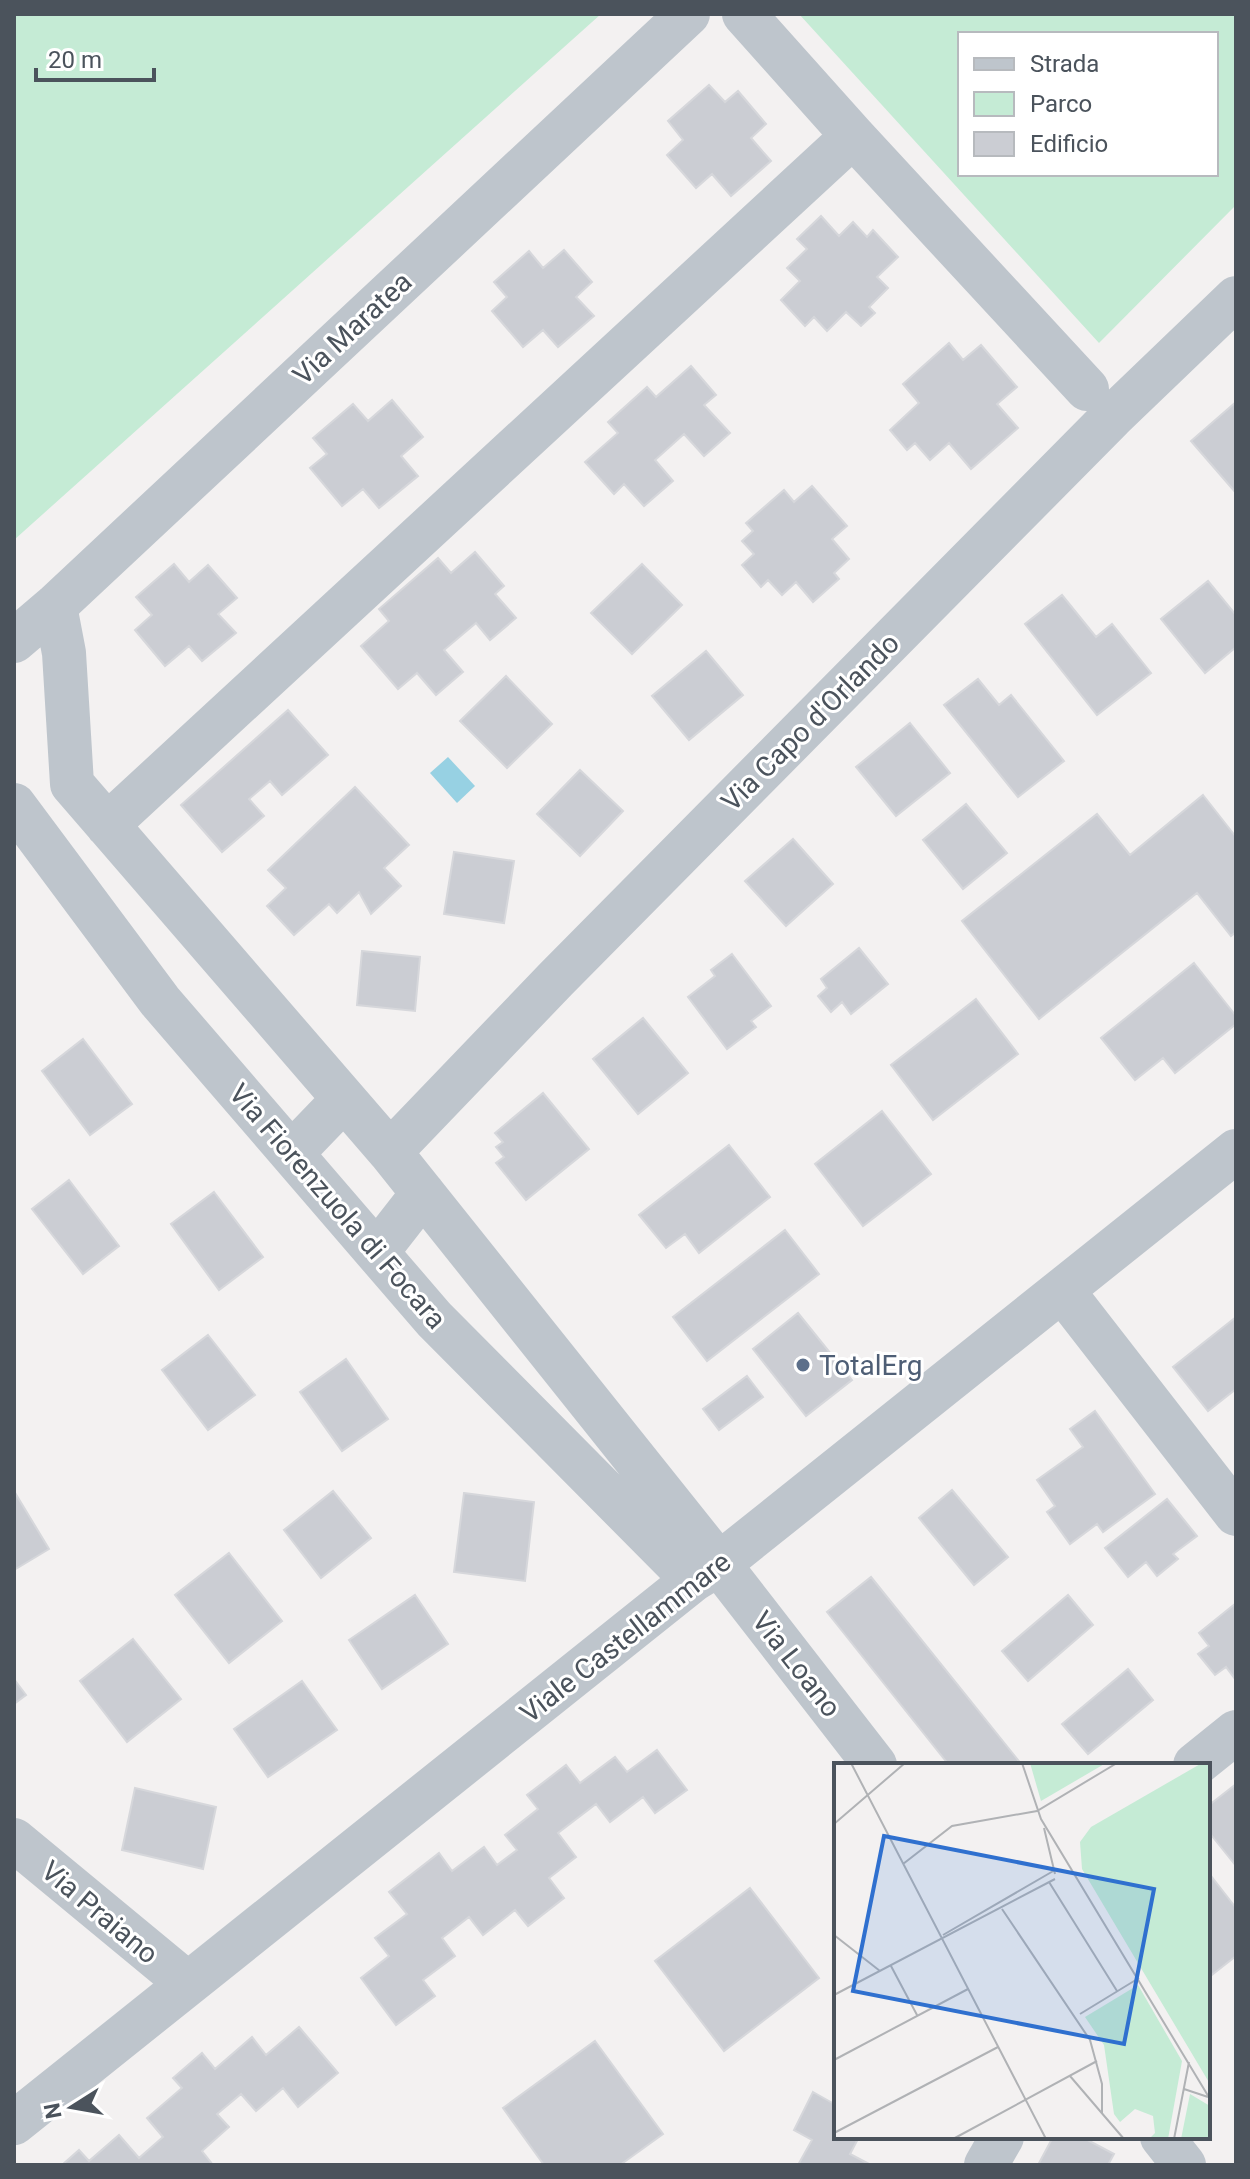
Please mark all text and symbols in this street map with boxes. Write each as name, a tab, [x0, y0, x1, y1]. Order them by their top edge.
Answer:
scale bar	[36, 32, 154, 82]
legend	[958, 32, 1218, 176]
text: 20 m	[48, 46, 102, 74]
text: Strada	[1030, 50, 1099, 78]
text: Parco	[1030, 90, 1092, 118]
text: Edificio	[1030, 130, 1108, 158]
street label: Via Maratea	[286, 265, 418, 392]
street label: Via Capo d'Orlando	[715, 627, 906, 818]
street label: Via Fiorenzuola di Focara	[222, 1077, 453, 1336]
place label: TotalErg	[819, 1349, 922, 1382]
marker: TotalErg	[794, 1356, 812, 1374]
street label: Viale Castellammare	[514, 1545, 737, 1730]
street label: Via Loano	[745, 1605, 848, 1724]
inset map	[834, 1763, 1210, 2139]
street label: Via Praiano	[35, 1854, 165, 1971]
north arrow	[32, 2067, 112, 2147]
text: N	[39, 2101, 67, 2121]

